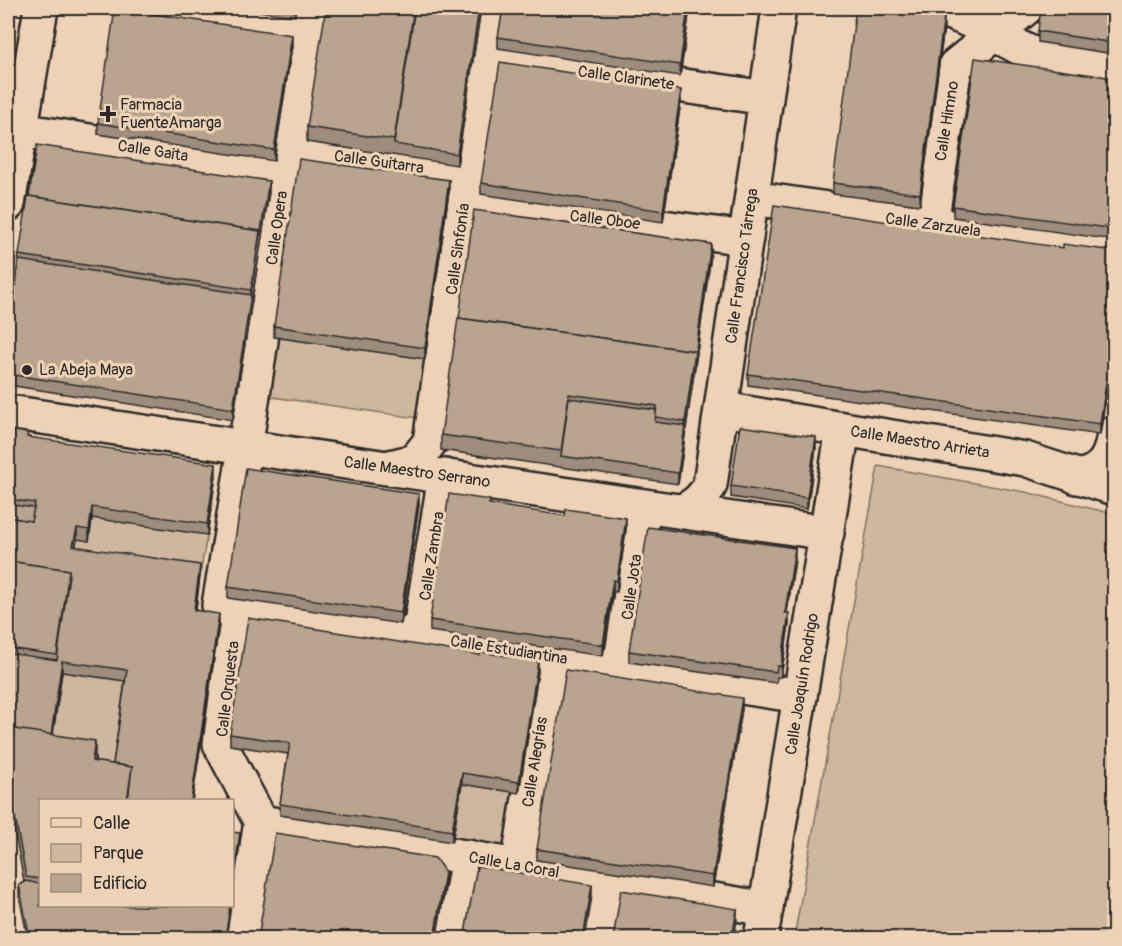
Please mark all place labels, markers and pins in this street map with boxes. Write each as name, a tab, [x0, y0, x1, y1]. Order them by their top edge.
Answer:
place label: Farmacia FuenteAmarga	[120, 95, 221, 133]
marker: Farmacia FuenteAmarga	[101, 107, 115, 121]
place label: La Abeja Maya	[39, 360, 133, 380]
marker: La Abeja Maya	[20, 363, 34, 377]

